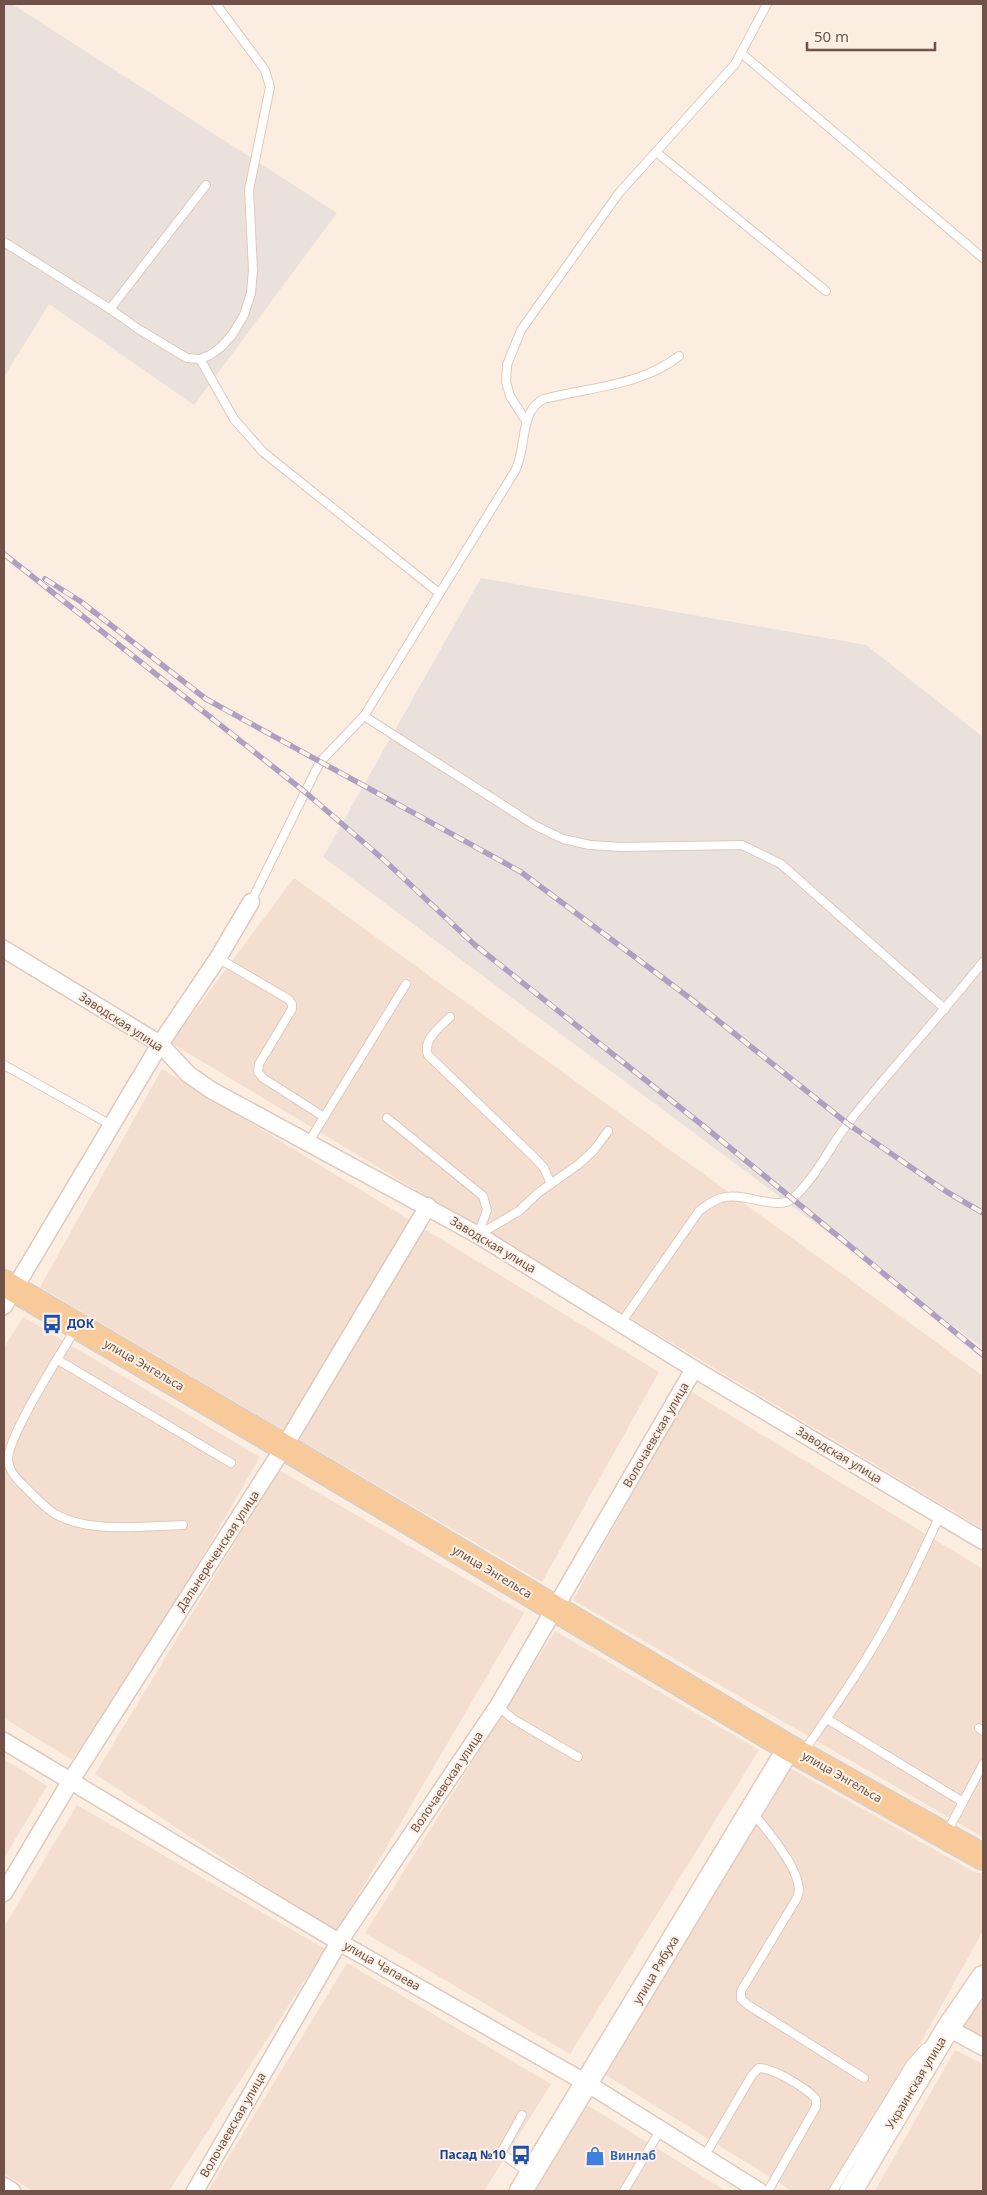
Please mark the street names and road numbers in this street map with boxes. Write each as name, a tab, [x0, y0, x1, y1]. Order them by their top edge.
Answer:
street label: Заводская улица	[76, 988, 167, 1055]
street label: Заводская улица	[447, 1212, 539, 1277]
street label: улица Энгельса	[101, 1335, 188, 1394]
street label: Волочаевская улица	[618, 1379, 693, 1490]
street label: Заводская улица	[793, 1422, 885, 1487]
street label: Дальнереченская улица	[172, 1487, 263, 1614]
street label: улица Энгельса	[449, 1541, 535, 1602]
street label: Волочаевская улица	[406, 1728, 487, 1836]
street label: улица Энгельса	[799, 1747, 886, 1806]
street label: улица Рябуха	[629, 1932, 683, 2007]
street label: улица Чапаева	[341, 1937, 424, 1994]
street label: Украинская улица	[881, 2033, 950, 2132]
street label: Волочаевская улица	[195, 2069, 270, 2180]

